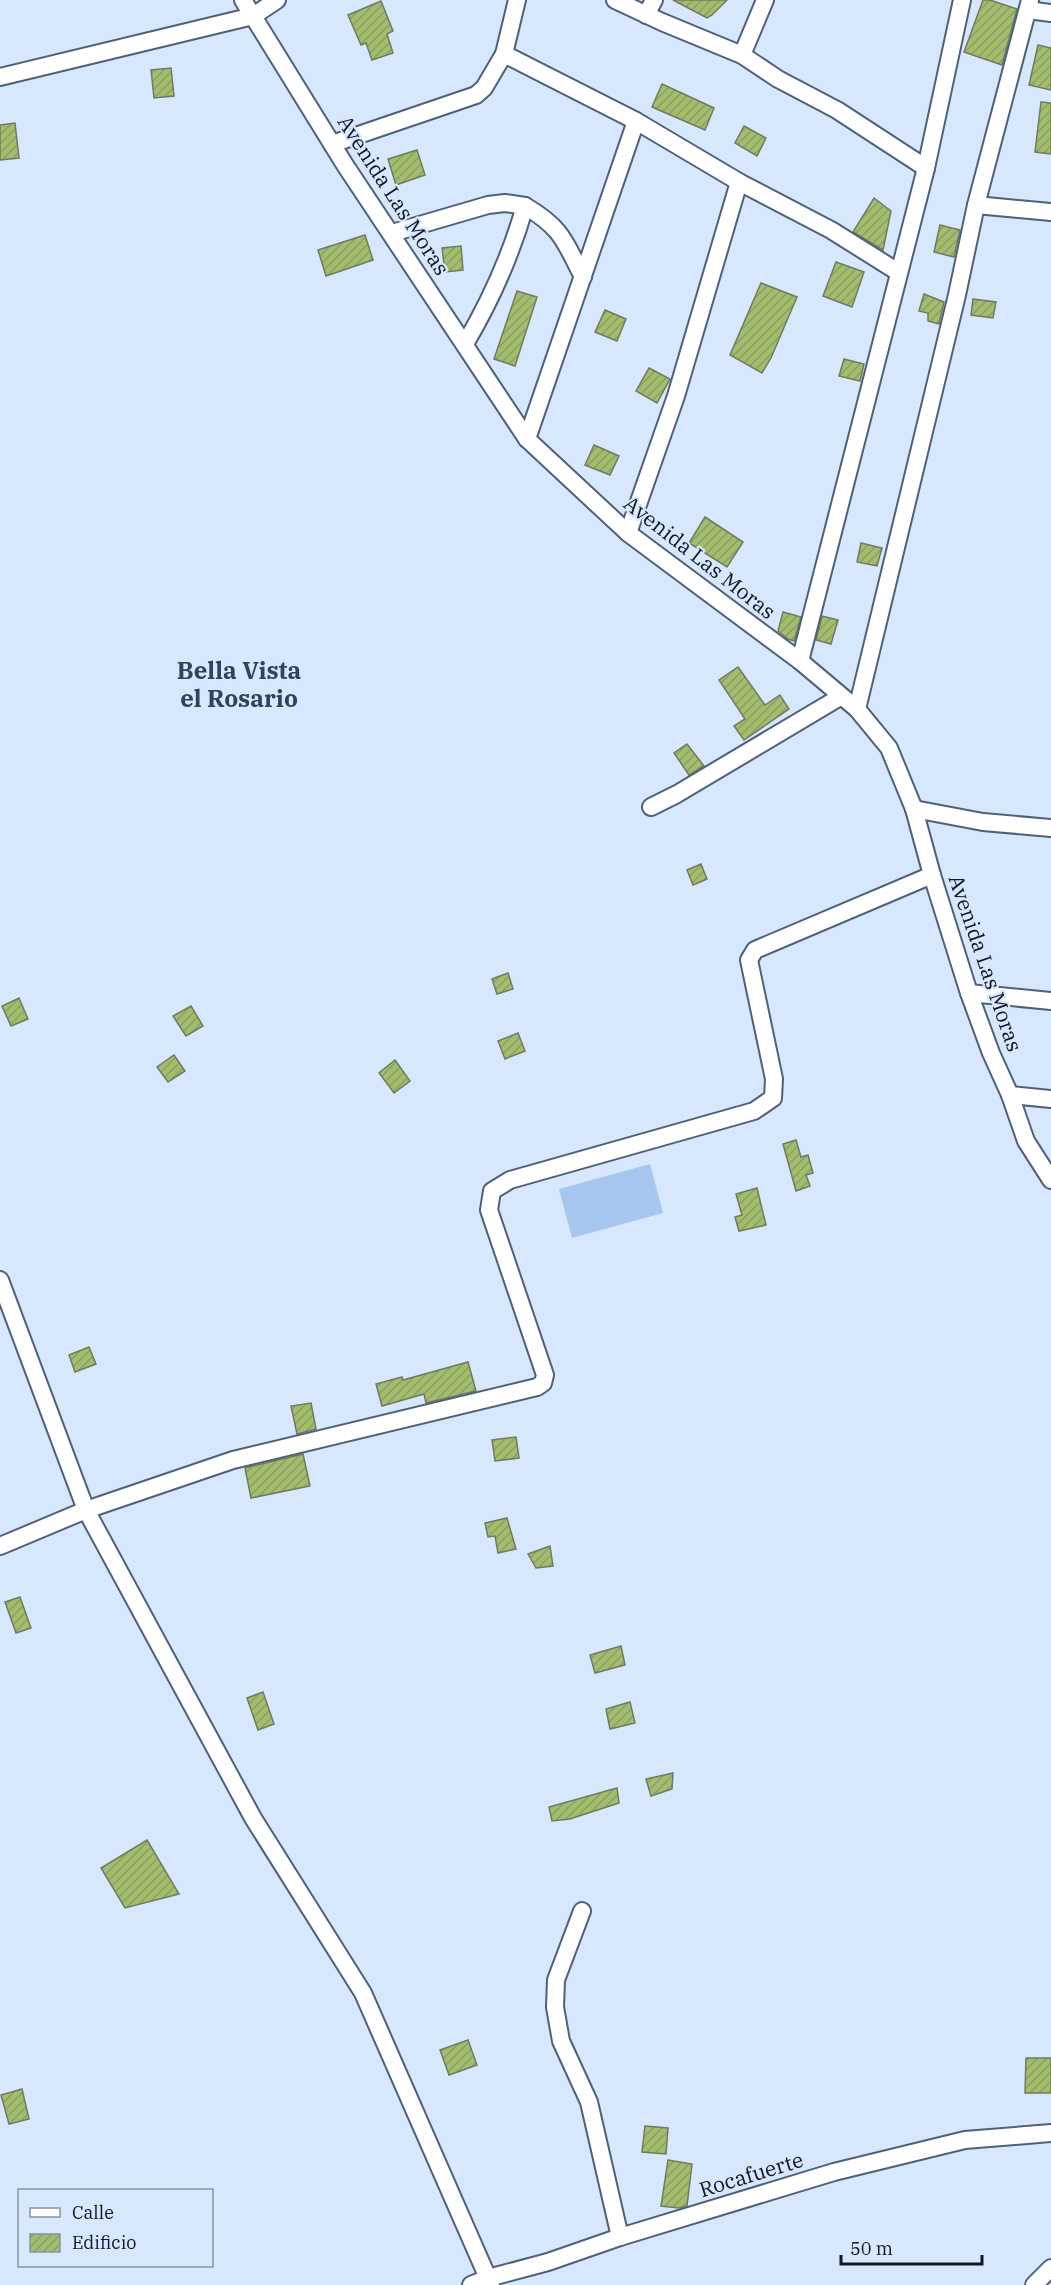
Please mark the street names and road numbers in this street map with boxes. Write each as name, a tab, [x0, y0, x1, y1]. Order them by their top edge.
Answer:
street label: Avenida Las Moras	[332, 110, 456, 280]
street label: Avenida Las Moras	[618, 489, 782, 625]
street label: Avenida Las Moras	[943, 871, 1029, 1055]
street label: Rocafuerte	[695, 2145, 807, 2203]

